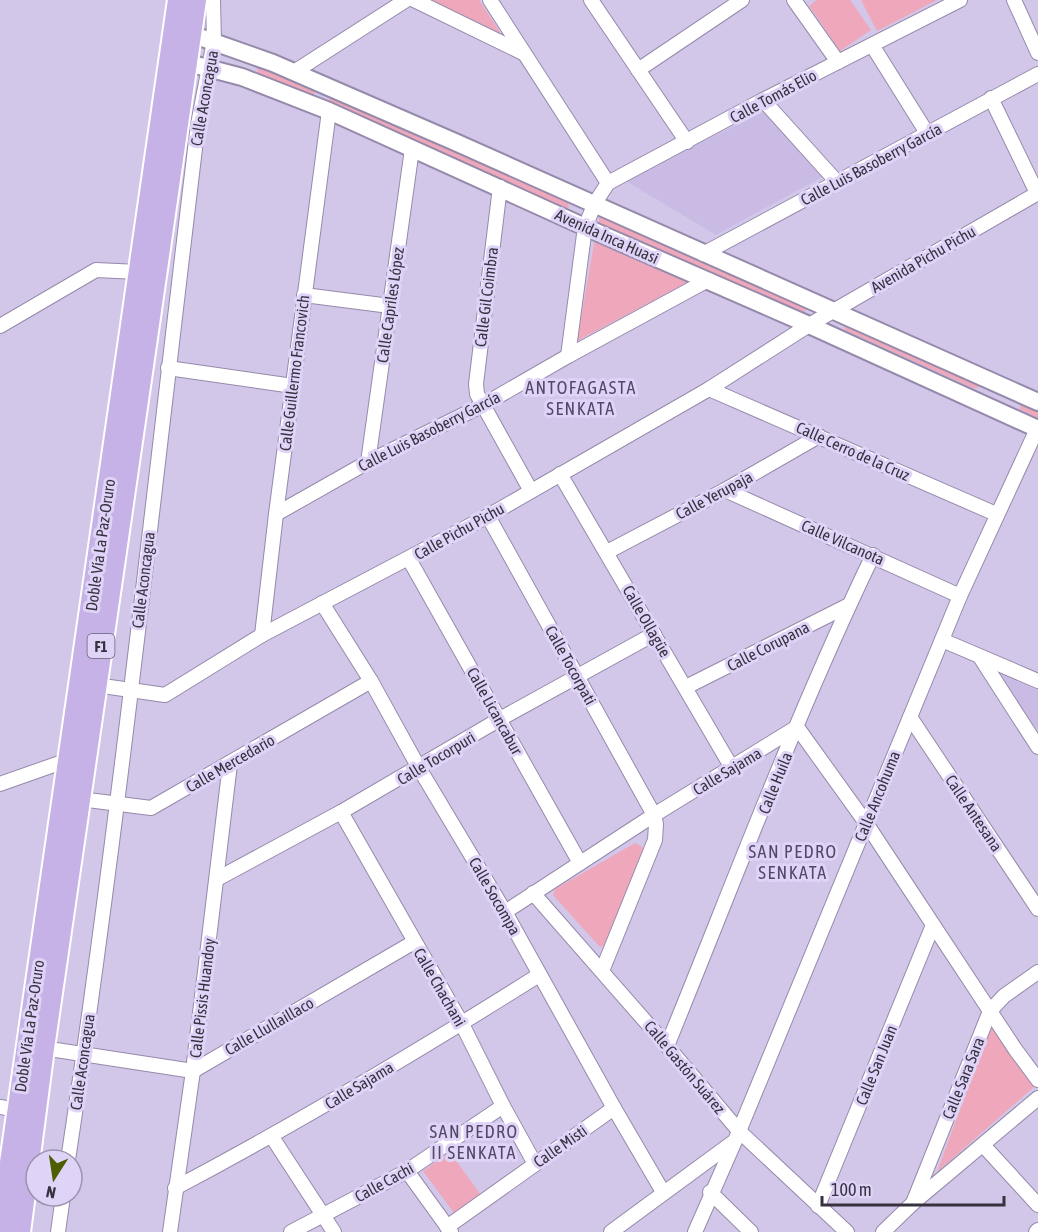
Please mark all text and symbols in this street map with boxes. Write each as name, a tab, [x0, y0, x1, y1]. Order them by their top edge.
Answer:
street label: Calle Aconcagua	[187, 49, 222, 147]
street label: Calle Tomás Elio	[727, 66, 819, 126]
street label: Calle Luis Basoberry García	[798, 119, 945, 210]
street label: Avenida Inca Huasi	[552, 205, 662, 267]
street label: Avenida Pichu Pichu	[868, 222, 978, 296]
street label: Calle Capriles López	[373, 246, 408, 364]
street label: Calle Gil Coimbra	[471, 246, 501, 348]
street label: Calle Guillermo Francovich	[276, 294, 312, 452]
district label: ANTOFAGASTA SENKATA	[525, 377, 637, 419]
street label: Calle Luis Basoberry García	[355, 387, 503, 476]
street label: Calle Cerro de la Cruz	[793, 418, 913, 484]
street label: Calle Yerupaja	[672, 467, 756, 524]
street label: Doble Vía La Paz-Oruro	[82, 478, 118, 612]
street label: Calle Pichu Pichu	[411, 499, 507, 563]
street label: Calle Vilcanota	[799, 516, 887, 568]
street label: Calle Aconcagua	[128, 531, 159, 629]
street label: Calle Ollagüe	[618, 582, 675, 660]
street label: Calle Corupana	[724, 618, 813, 675]
street label: Calle Tocorpati	[541, 622, 600, 708]
road number: F1	[88, 634, 114, 658]
street label: Calle Licancabur	[464, 664, 526, 758]
street label: Calle Tocorpuri	[394, 728, 479, 789]
street label: Calle Mercedario	[183, 730, 277, 796]
street label: Calle Sajama	[690, 744, 765, 799]
street label: Calle Ancohuma	[851, 748, 903, 844]
street label: Calle Huila	[755, 750, 795, 816]
street label: Calle Antesana	[942, 771, 1006, 855]
district label: SAN PEDRO SENKATA	[749, 841, 837, 883]
street label: Calle Socompa	[465, 854, 524, 939]
street label: Calle Pissis Huandoy	[186, 937, 219, 1059]
street label: Calle Chachani	[410, 945, 470, 1029]
street label: Doble Vía La Paz-Oruro	[11, 959, 47, 1093]
street label: Calle Llullaillaco	[221, 993, 317, 1059]
street label: Calle Aconcagua	[66, 1013, 99, 1111]
street label: Calle Gastón Suárez	[641, 1017, 729, 1117]
street label: Calle San Juan	[852, 1022, 900, 1108]
street label: Calle Sara Sara	[938, 1034, 988, 1122]
street label: Calle Sajama	[322, 1058, 397, 1113]
district label: SAN PEDRO II SENKATA	[430, 1121, 518, 1163]
street label: Calle Misti	[530, 1121, 590, 1171]
north arrow	[24, 1148, 84, 1208]
street label: Calle Cachi	[351, 1159, 417, 1205]
scale bar	[822, 1169, 1004, 1207]
text: 100 m	[831, 1179, 872, 1200]
text: N	[44, 1183, 57, 1202]

